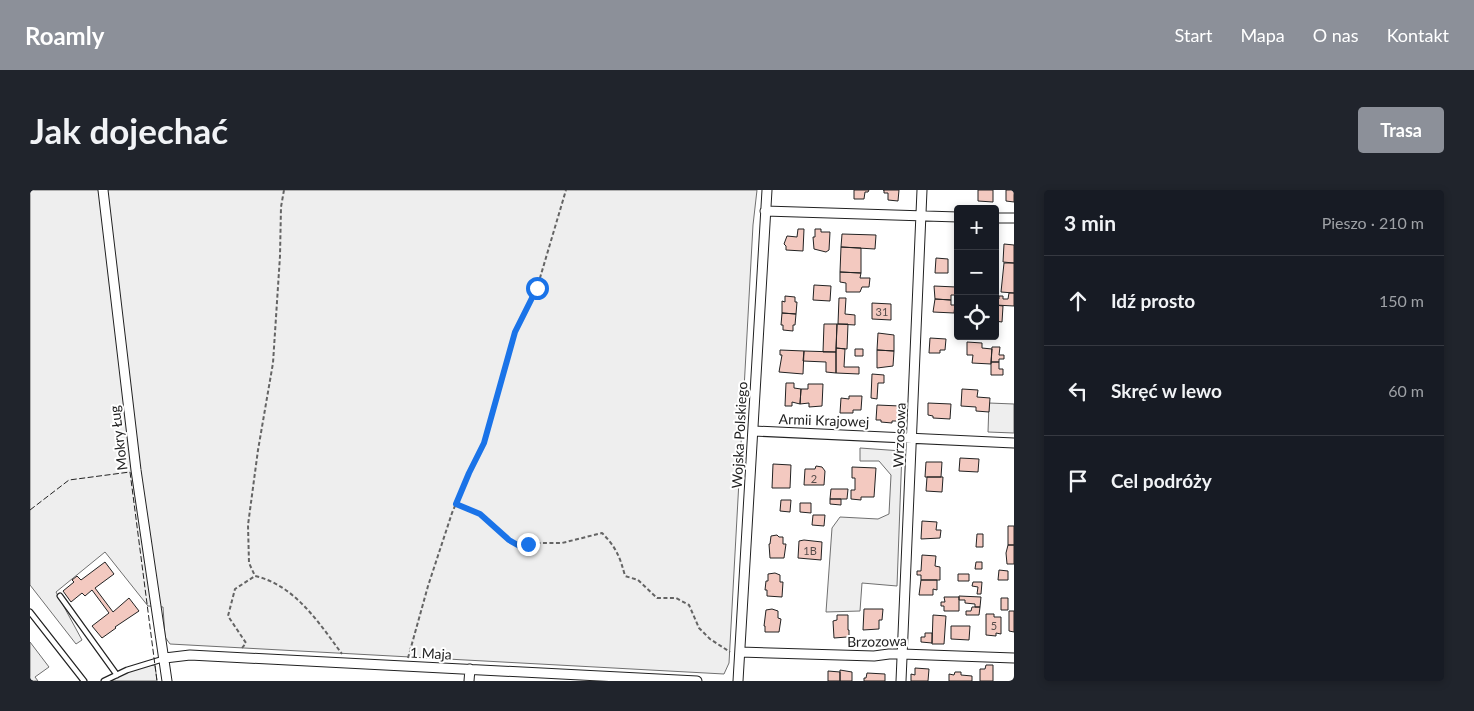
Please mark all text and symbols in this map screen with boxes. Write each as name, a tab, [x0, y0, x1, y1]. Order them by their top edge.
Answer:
text: Roamly	[25, 21, 104, 50]
text: Start	[1175, 24, 1212, 46]
text: Mapa	[1240, 24, 1285, 46]
text: O nas	[1313, 24, 1359, 46]
text: Kontakt	[1387, 24, 1449, 46]
button: Trasa	[1358, 107, 1444, 153]
text: Jak dojechać	[30, 109, 228, 151]
map controls	[954, 205, 999, 340]
button: +	[954, 205, 999, 250]
text: 3 min	[1064, 210, 1116, 235]
text: Pieszo · 210 m	[1322, 213, 1424, 232]
button: −	[954, 250, 999, 295]
route start	[526, 277, 549, 300]
icon: ahead	[1064, 287, 1092, 315]
text: Idź prosto	[1111, 289, 1195, 312]
text: 150 m	[1379, 291, 1424, 310]
button: locate	[954, 295, 999, 340]
house number: 31	[876, 305, 888, 318]
icon: left	[1064, 377, 1092, 405]
text: Skręć w lewo	[1111, 379, 1222, 402]
street label: Wojska Polskiego	[728, 381, 750, 489]
text: 60 m	[1388, 381, 1424, 400]
street label: Wrzosowa	[889, 402, 909, 468]
street label: Mokry Ług	[106, 405, 130, 471]
street label: Armii Krajowej	[779, 410, 869, 430]
icon: arrive	[1064, 467, 1092, 495]
text: Cel podróży	[1111, 469, 1212, 492]
house number: 2	[811, 472, 817, 485]
route end	[517, 533, 540, 556]
house number: 1B	[803, 544, 817, 557]
house number: 5	[991, 619, 997, 632]
street label: Brzozowa	[847, 632, 907, 650]
street label: 1 Maja	[410, 643, 452, 663]

